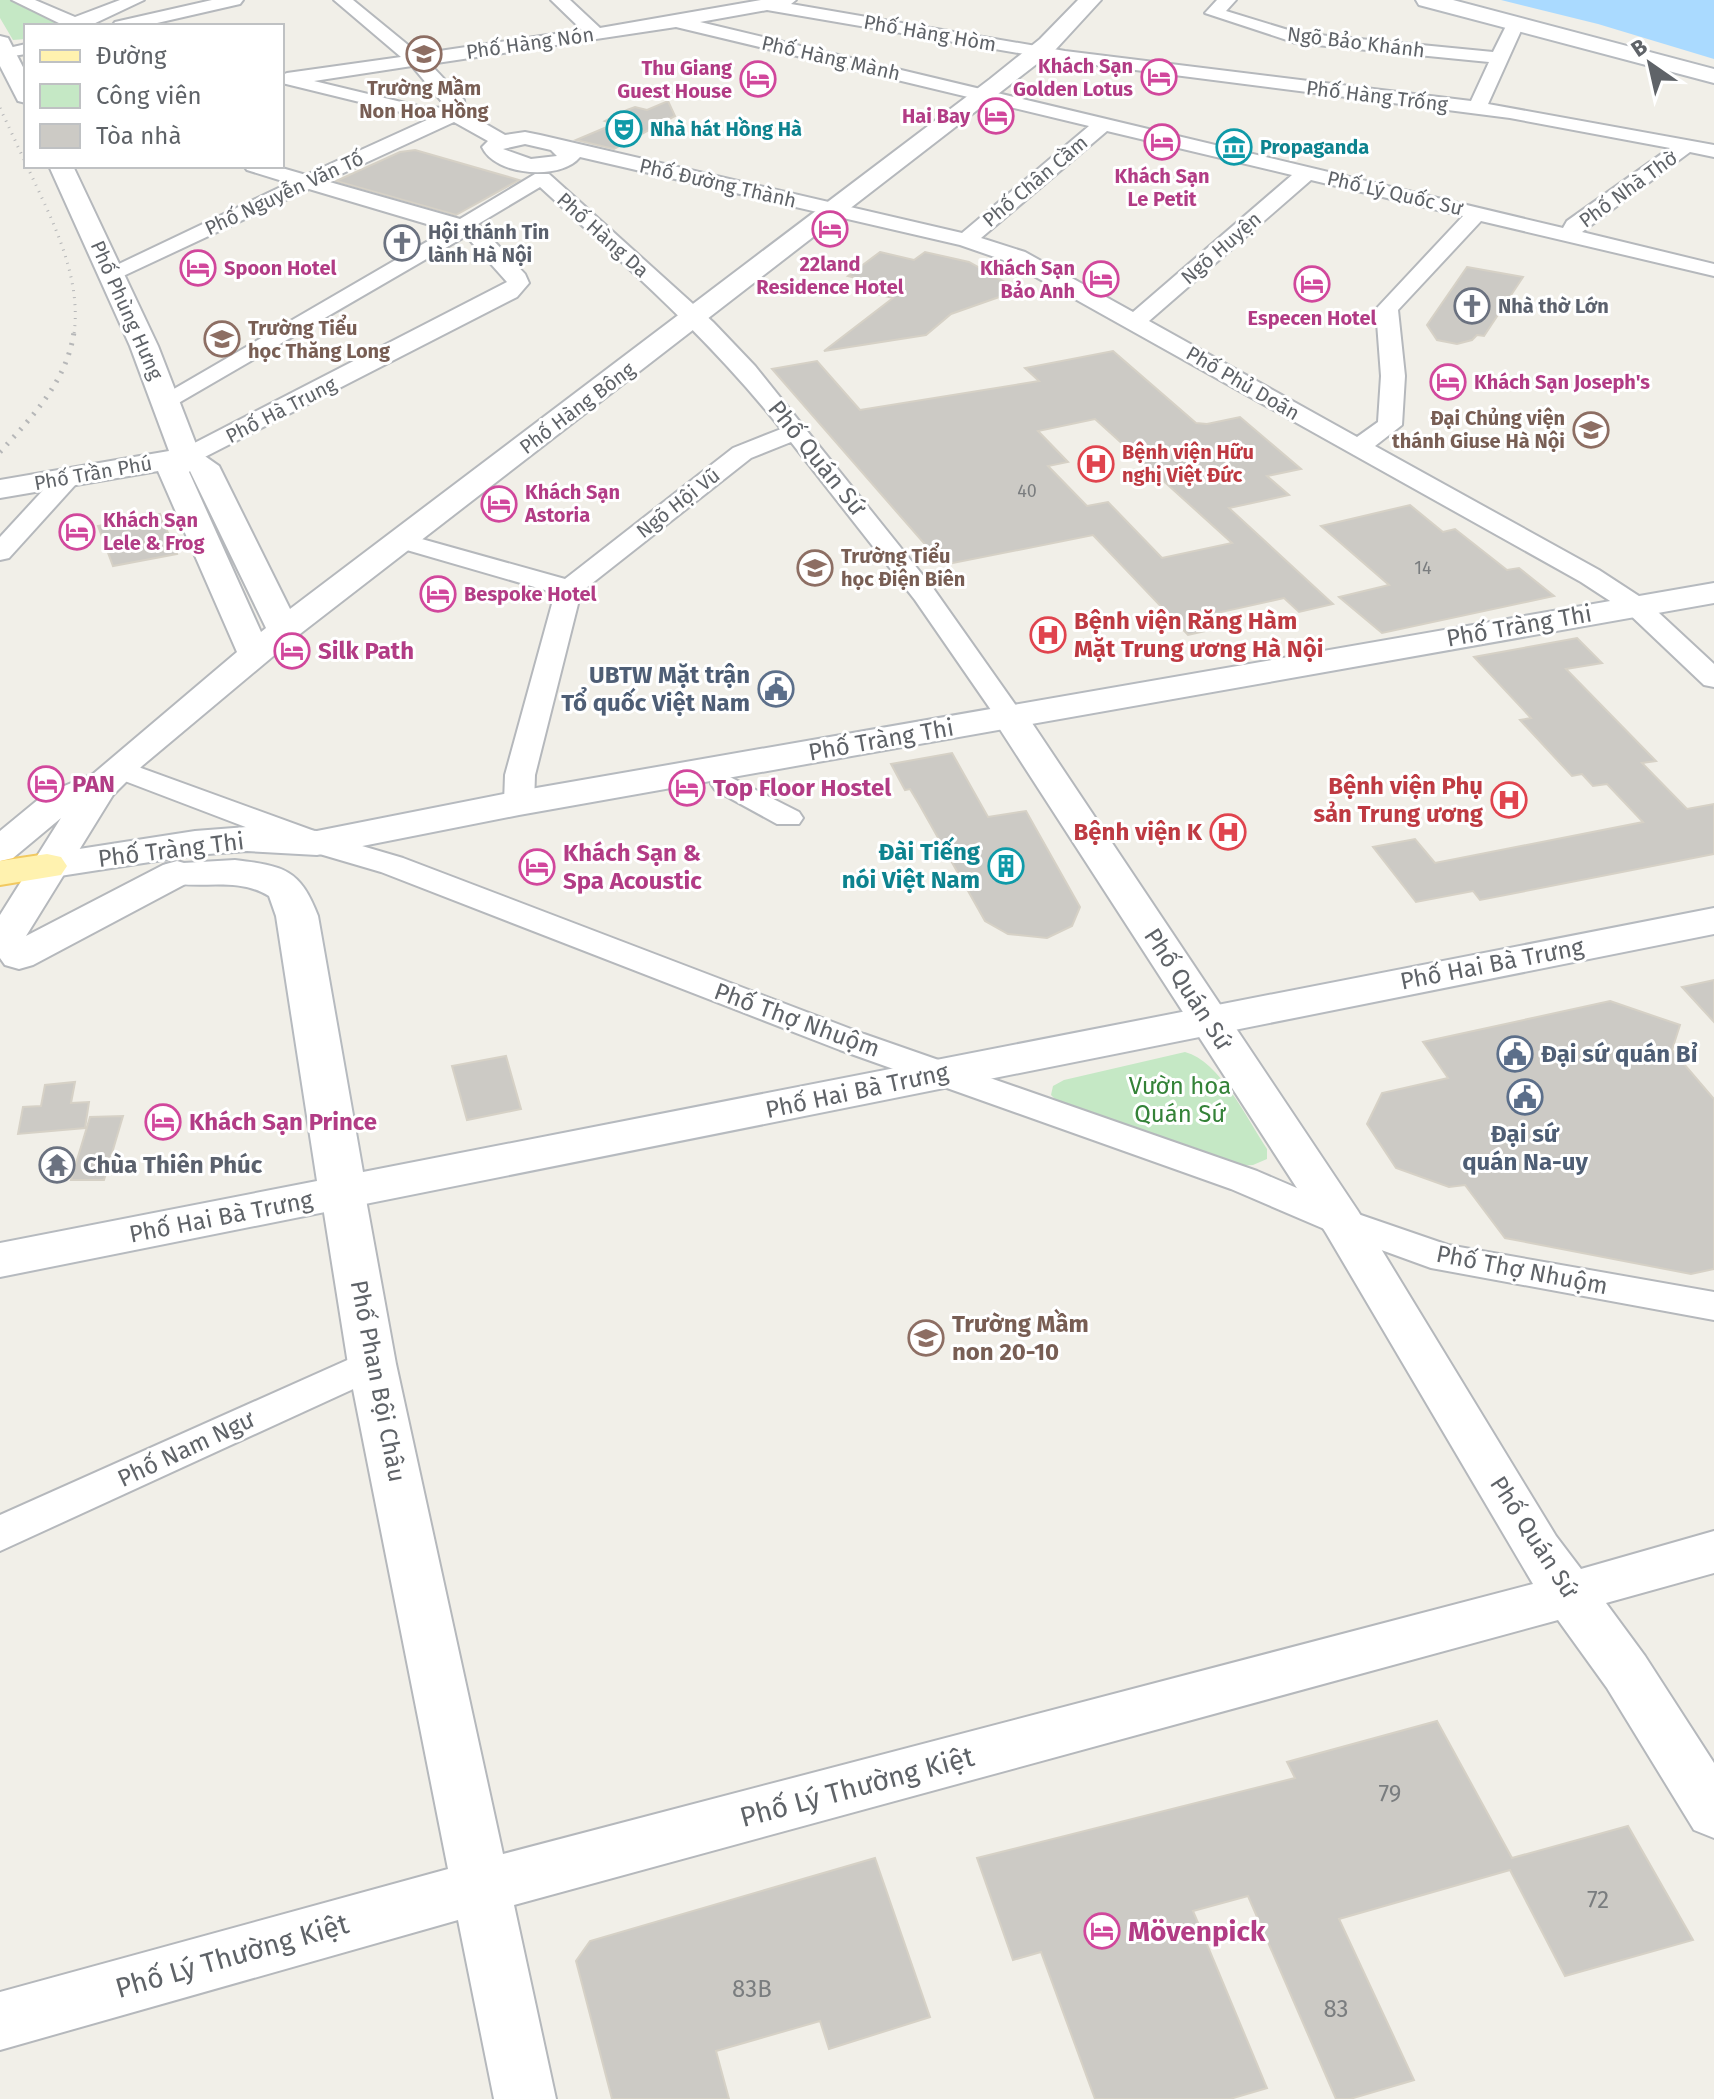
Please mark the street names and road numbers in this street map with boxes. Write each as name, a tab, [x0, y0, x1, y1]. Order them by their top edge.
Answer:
street label: Phố Hàng Hòm	[862, 10, 998, 56]
street label: Phố Hàng Nón	[465, 22, 595, 64]
street label: Ngõ Bảo Khánh	[1286, 22, 1426, 62]
street label: Phố Hàng Mành	[759, 30, 903, 86]
street label: Phố Hàng Trống	[1305, 75, 1450, 117]
street label: Phố Chân Cầm	[978, 130, 1092, 232]
street label: Phố Nhà Thờ	[1574, 145, 1682, 233]
street label: Phố Nguyễn Văn Tố	[201, 146, 367, 240]
street label: Phố Đường Thành	[637, 153, 799, 213]
street label: Phố Lý Quốc Sư	[1325, 166, 1466, 220]
street label: Phố Hàng Da	[552, 187, 654, 283]
street label: Ngõ Huyện	[1176, 207, 1266, 289]
street label: Phố Phùng Hưng	[86, 237, 169, 384]
street label: Phố Phủ Doãn	[1182, 341, 1304, 425]
street label: Phố Hàng Bông	[515, 357, 640, 459]
street label: Phố Hà Trung	[222, 372, 341, 448]
street label: Phố Quán Sứ	[762, 395, 872, 521]
street label: Phố Trần Phú	[32, 451, 154, 495]
street label: Ngõ Hội Vũ	[631, 463, 725, 543]
street label: Phố Tràng Thi	[1444, 599, 1594, 653]
street label: Phố Tràng Thi	[806, 713, 956, 767]
street label: Phố Tràng Thi	[96, 827, 246, 873]
street label: Phố Quán Sứ	[1138, 923, 1238, 1056]
street label: Phố Hai Bà Trưng	[1398, 932, 1587, 996]
street label: Phố Thợ Nhuộm	[710, 977, 884, 1063]
street label: Phố Hai Bà Trưng	[763, 1058, 952, 1124]
street label: Phố Hai Bà Trưng	[127, 1185, 316, 1249]
street label: Phố Thợ Nhuộm	[1434, 1240, 1610, 1300]
street label: Phố Phan Bội Châu	[345, 1278, 411, 1484]
street label: Phố Nam Ngư	[113, 1405, 259, 1493]
street label: Phố Quán Sứ	[1484, 1471, 1584, 1604]
street label: Phố Lý Thường Kiệt	[736, 1740, 979, 1834]
street label: Phố Lý Thường Kiệt	[112, 1907, 353, 2005]

